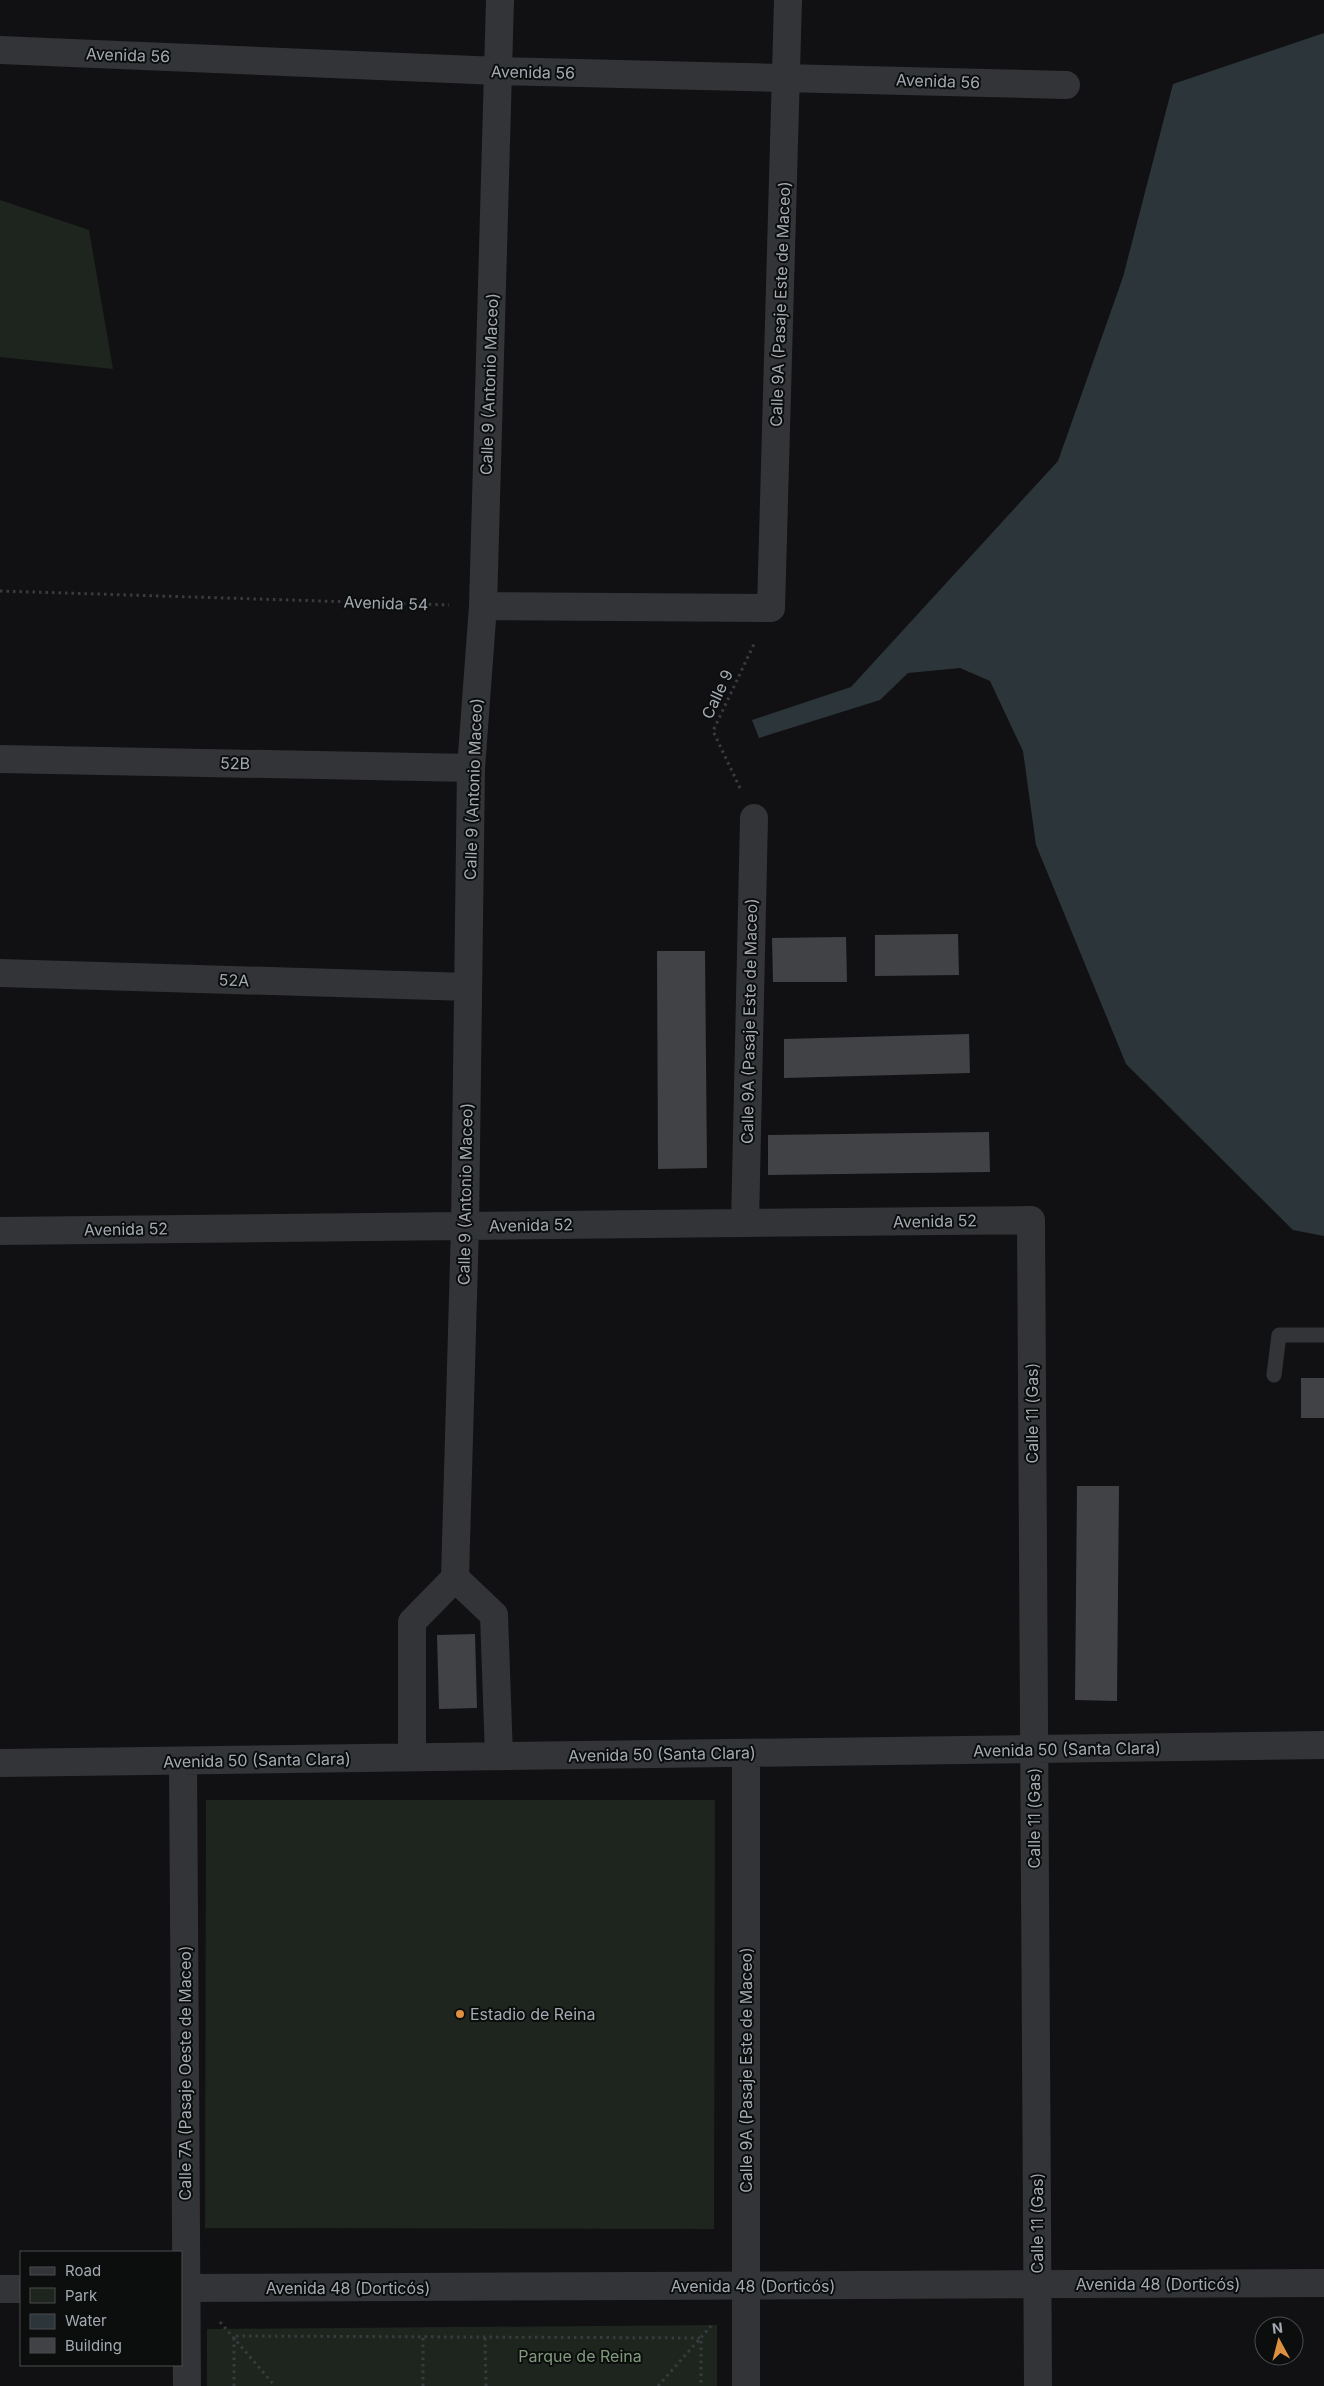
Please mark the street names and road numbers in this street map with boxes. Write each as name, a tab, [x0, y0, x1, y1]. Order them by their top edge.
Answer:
street label: Avenida 56	[86, 44, 170, 66]
street label: Avenida 56	[491, 61, 575, 83]
street label: Avenida 56	[896, 70, 980, 92]
street label: Calle 9A (Pasaje Este de Maceo)	[766, 181, 794, 427]
street label: Calle 9 (Antonio Maceo)	[476, 293, 502, 475]
street label: Avenida 54	[343, 592, 429, 614]
street label: Calle 9	[697, 666, 737, 722]
street label: Calle 9 (Antonio Maceo)	[460, 698, 486, 880]
street label: 52B	[220, 753, 250, 773]
street label: Calle 9A (Pasaje Este de Maceo)	[737, 898, 761, 1144]
street label: 52A	[218, 969, 250, 991]
street label: Calle 9 (Antonio Maceo)	[453, 1103, 477, 1285]
street label: Avenida 52	[893, 1210, 977, 1232]
street label: Avenida 52	[489, 1214, 573, 1236]
street label: Avenida 52	[84, 1218, 168, 1240]
street label: Calle 11 (Gas)	[1022, 1363, 1042, 1463]
street label: Avenida 50 (Santa Clara)	[973, 1737, 1161, 1761]
street label: Avenida 50 (Santa Clara)	[568, 1742, 756, 1766]
street label: Avenida 50 (Santa Clara)	[163, 1748, 351, 1772]
street label: Calle 11 (Gas)	[1024, 1768, 1044, 1868]
street label: Calle 7A (Pasaje Oeste de Maceo)	[175, 1946, 195, 2200]
street label: Calle 9A (Pasaje Este de Maceo)	[736, 1947, 756, 2193]
street label: Calle 11 (Gas)	[1027, 2173, 1047, 2273]
street label: Avenida 48 (Dorticós)	[1076, 2274, 1240, 2294]
street label: Avenida 48 (Dorticós)	[671, 2276, 835, 2296]
street label: Avenida 48 (Dorticós)	[266, 2278, 430, 2298]

